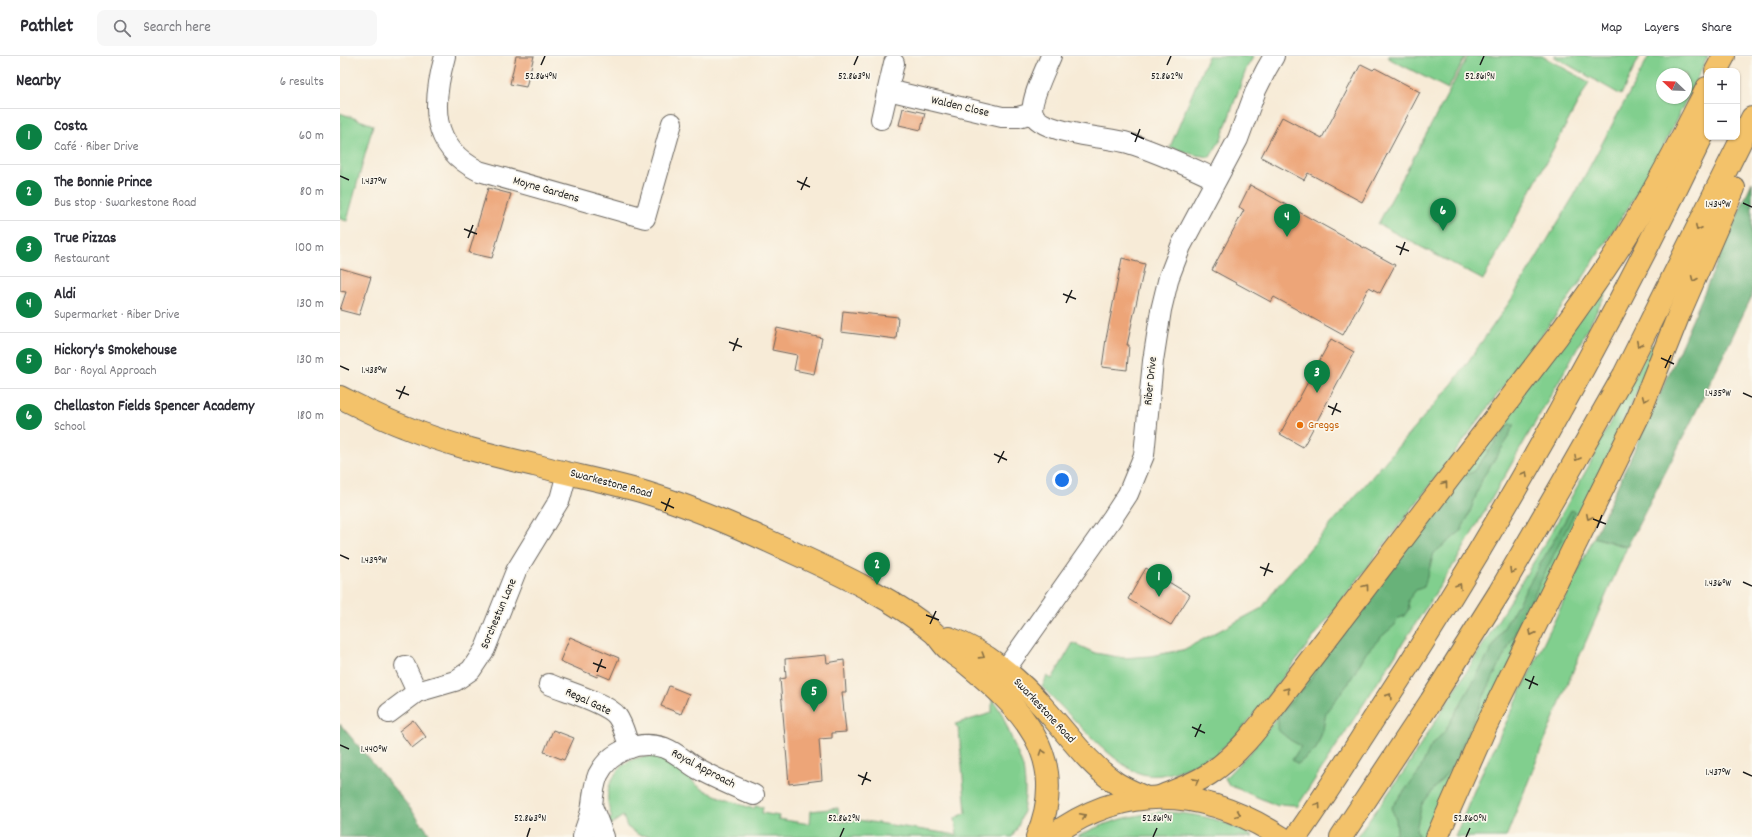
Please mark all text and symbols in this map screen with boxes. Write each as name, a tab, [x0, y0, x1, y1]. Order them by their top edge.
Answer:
search box	[97, 10, 377, 46]
text: Pathlet	[20, 14, 73, 41]
icon: search	[111, 17, 133, 39]
text: Search here	[143, 17, 211, 39]
text: Map	[1601, 18, 1622, 38]
text: Layers	[1644, 18, 1679, 38]
text: Share	[1701, 18, 1732, 38]
north arrow	[1656, 68, 1692, 104]
map controls	[1704, 68, 1740, 140]
button: +	[1704, 68, 1740, 104]
text: Nearby	[16, 70, 60, 94]
text: 52.864°N	[525, 70, 557, 84]
text: 52.863°N	[838, 70, 870, 84]
text: 52.862°N	[1151, 70, 1183, 84]
text: 52.861°N	[1465, 70, 1495, 84]
text: 6 results	[280, 73, 324, 92]
street label: Walden Close	[929, 92, 991, 122]
button: −	[1704, 104, 1740, 140]
text: Costa	[54, 116, 87, 138]
text: 1	[28, 127, 30, 146]
text: 60 m	[299, 127, 324, 146]
text: Café · Riber Drive	[54, 138, 139, 157]
text: The Bonnie Prince	[54, 172, 152, 194]
street label: Moyne Gardens	[511, 172, 581, 208]
text: 1.437°W	[361, 175, 387, 189]
text: 2	[26, 183, 32, 202]
text: 80 m	[300, 183, 324, 202]
text: Bus stop · Swarkestone Road	[54, 194, 196, 213]
pin: 6	[1430, 198, 1456, 231]
text: 1.434°W	[1705, 198, 1731, 212]
pin: 4	[1274, 204, 1300, 237]
one-way arrow	[1695, 224, 1703, 231]
text: True Pizzas	[54, 228, 116, 250]
text: 3	[26, 239, 32, 258]
text: 100 m	[295, 239, 324, 258]
text: Restaurant	[54, 250, 110, 269]
one-way arrow	[1691, 275, 1699, 283]
text: Aldi	[54, 284, 76, 306]
text: 4	[26, 295, 32, 314]
text: 130 m	[296, 295, 324, 314]
text: Supermarket · Riber Drive	[54, 306, 179, 325]
text: Hickory's Smokehouse	[54, 340, 177, 362]
one-way arrow	[1636, 340, 1644, 347]
text: 5	[26, 351, 32, 370]
text: 130 m	[296, 351, 324, 370]
street label: Riber Drive	[1140, 356, 1162, 406]
pin: 3	[1304, 360, 1330, 393]
text: Bar · Royal Approach	[54, 362, 157, 381]
text: 1.438°W	[361, 364, 387, 378]
text: 1.435°W	[1705, 387, 1731, 401]
text: Chellaston Fields Spencer Academy	[54, 396, 254, 418]
one-way arrow	[1641, 396, 1649, 403]
text: 6	[26, 407, 32, 426]
text: 180 m	[297, 407, 324, 426]
place label: Greggs	[1308, 417, 1339, 434]
text: School	[54, 418, 86, 437]
marker: Greggs	[1295, 420, 1305, 430]
one-way arrow	[1574, 454, 1581, 461]
street label: Swarkestone Road	[568, 465, 654, 503]
your location	[1052, 470, 1072, 490]
one-way arrow	[1520, 471, 1527, 478]
one-way arrow	[1440, 481, 1447, 488]
one-way arrow	[1586, 512, 1594, 520]
pin: 2	[864, 552, 890, 585]
text: 1.439°W	[361, 554, 387, 568]
pin: 1	[1146, 564, 1172, 597]
one-way arrow	[1509, 567, 1516, 574]
street label: Sorchestun Lane	[477, 576, 521, 652]
text: 1.436°W	[1705, 577, 1731, 591]
one-way arrow	[1454, 583, 1461, 590]
one-way arrow	[1361, 585, 1368, 592]
one-way arrow	[1529, 629, 1536, 637]
one-way arrow	[978, 651, 985, 658]
street label: Swarkestone Road	[1009, 674, 1079, 748]
pin: 5	[801, 679, 827, 712]
street label: Regal Gate	[562, 684, 614, 720]
one-way arrow	[1282, 688, 1289, 695]
one-way arrow	[1384, 693, 1392, 700]
text: 1.440°W	[361, 743, 388, 757]
street label: Royal Approach	[668, 745, 738, 793]
one-way arrow	[1038, 749, 1046, 756]
text: 1.437°W	[1705, 766, 1731, 780]
one-way arrow	[1192, 778, 1199, 786]
one-way arrow	[1313, 802, 1320, 809]
one-way arrow	[1234, 809, 1242, 817]
text: 52.863°N	[514, 812, 546, 826]
text: 52.862°N	[828, 812, 860, 826]
text: 52.861°N	[1142, 812, 1172, 826]
text: 52.860°N	[1453, 812, 1487, 826]
one-way arrow	[1079, 814, 1086, 821]

